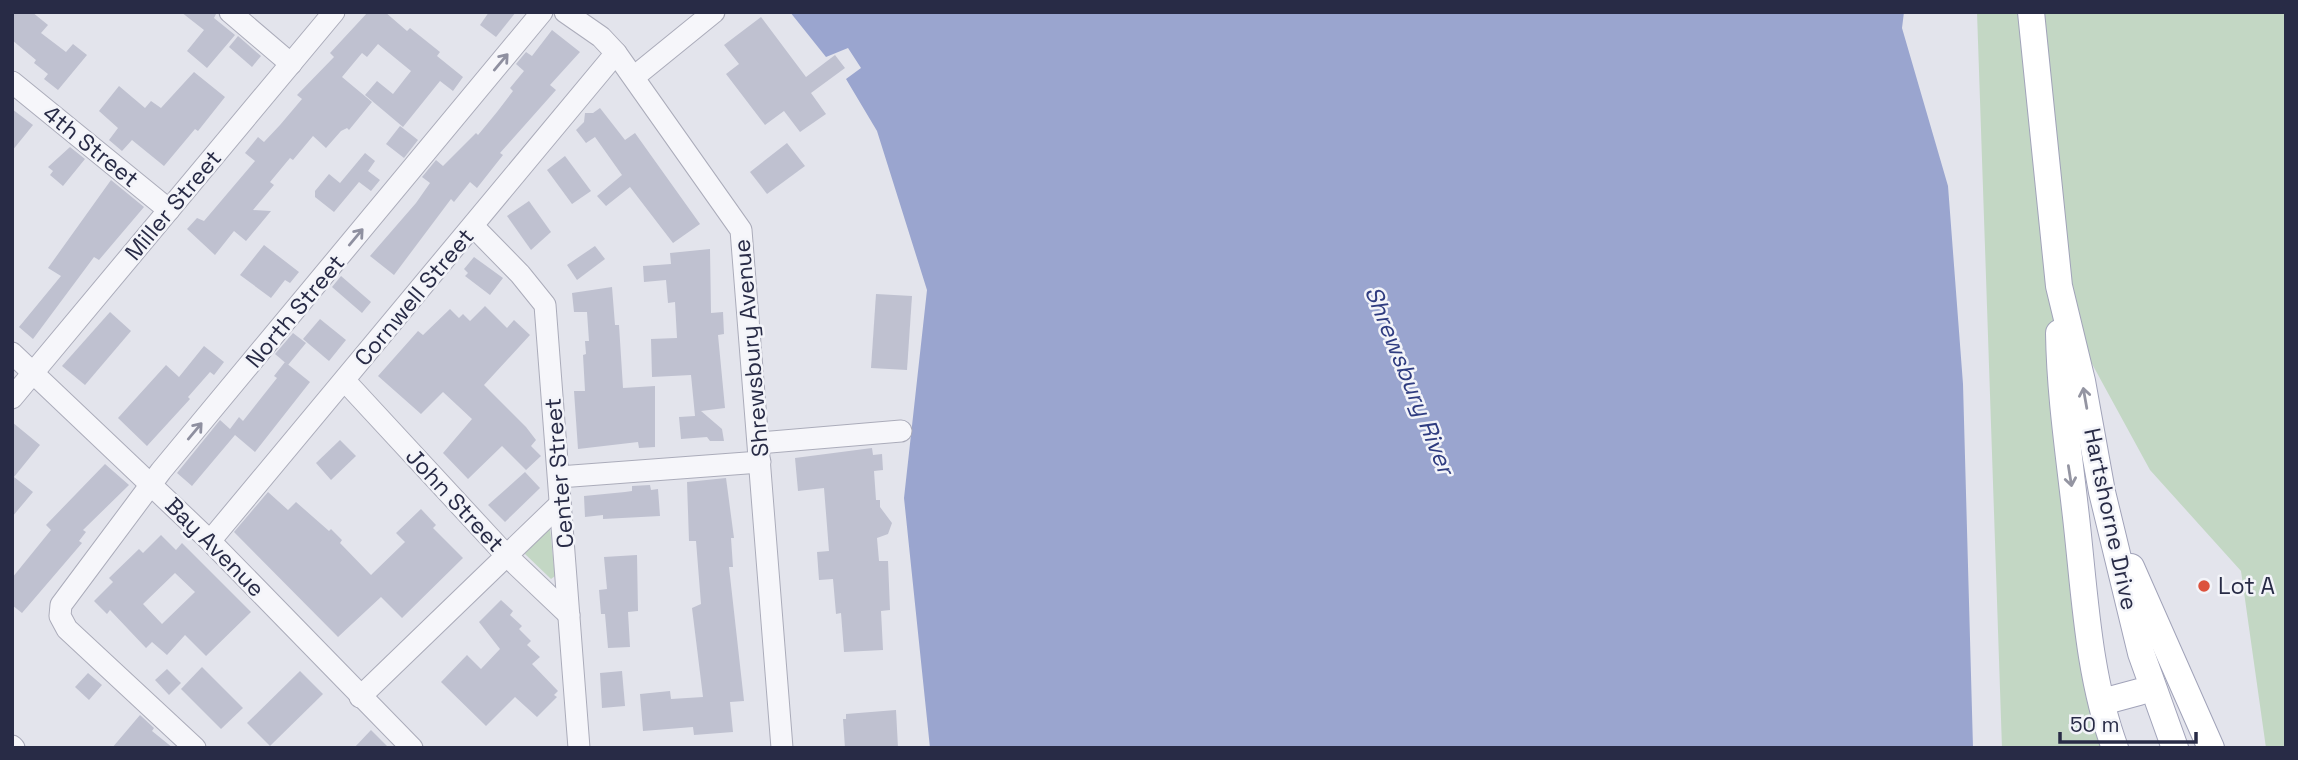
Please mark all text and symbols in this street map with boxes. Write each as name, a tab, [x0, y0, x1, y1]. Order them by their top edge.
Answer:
one-way arrow	[493, 54, 509, 72]
street label: 4th Street	[37, 98, 145, 194]
street label: Miller Street	[118, 144, 228, 266]
street label: Cornwell Street	[348, 222, 480, 372]
one-way arrow	[348, 229, 363, 247]
street label: Shrewsbury Avenue	[727, 238, 775, 458]
street label: North Street	[239, 248, 351, 374]
water label: Shrewsbury River	[1358, 281, 1463, 482]
one-way arrow	[2078, 387, 2091, 410]
street label: Center Street	[537, 397, 581, 549]
one-way arrow	[187, 423, 202, 441]
street label: Hartshorne Drive	[2077, 425, 2145, 613]
street label: John Street	[399, 442, 511, 558]
one-way arrow	[2064, 464, 2077, 487]
street label: Bay Avenue	[159, 491, 271, 603]
place label: Lot A	[2218, 571, 2275, 601]
marker: Lot A	[2196, 578, 2212, 594]
scale bar	[2060, 700, 2196, 744]
text: 50 m	[2070, 711, 2120, 738]

